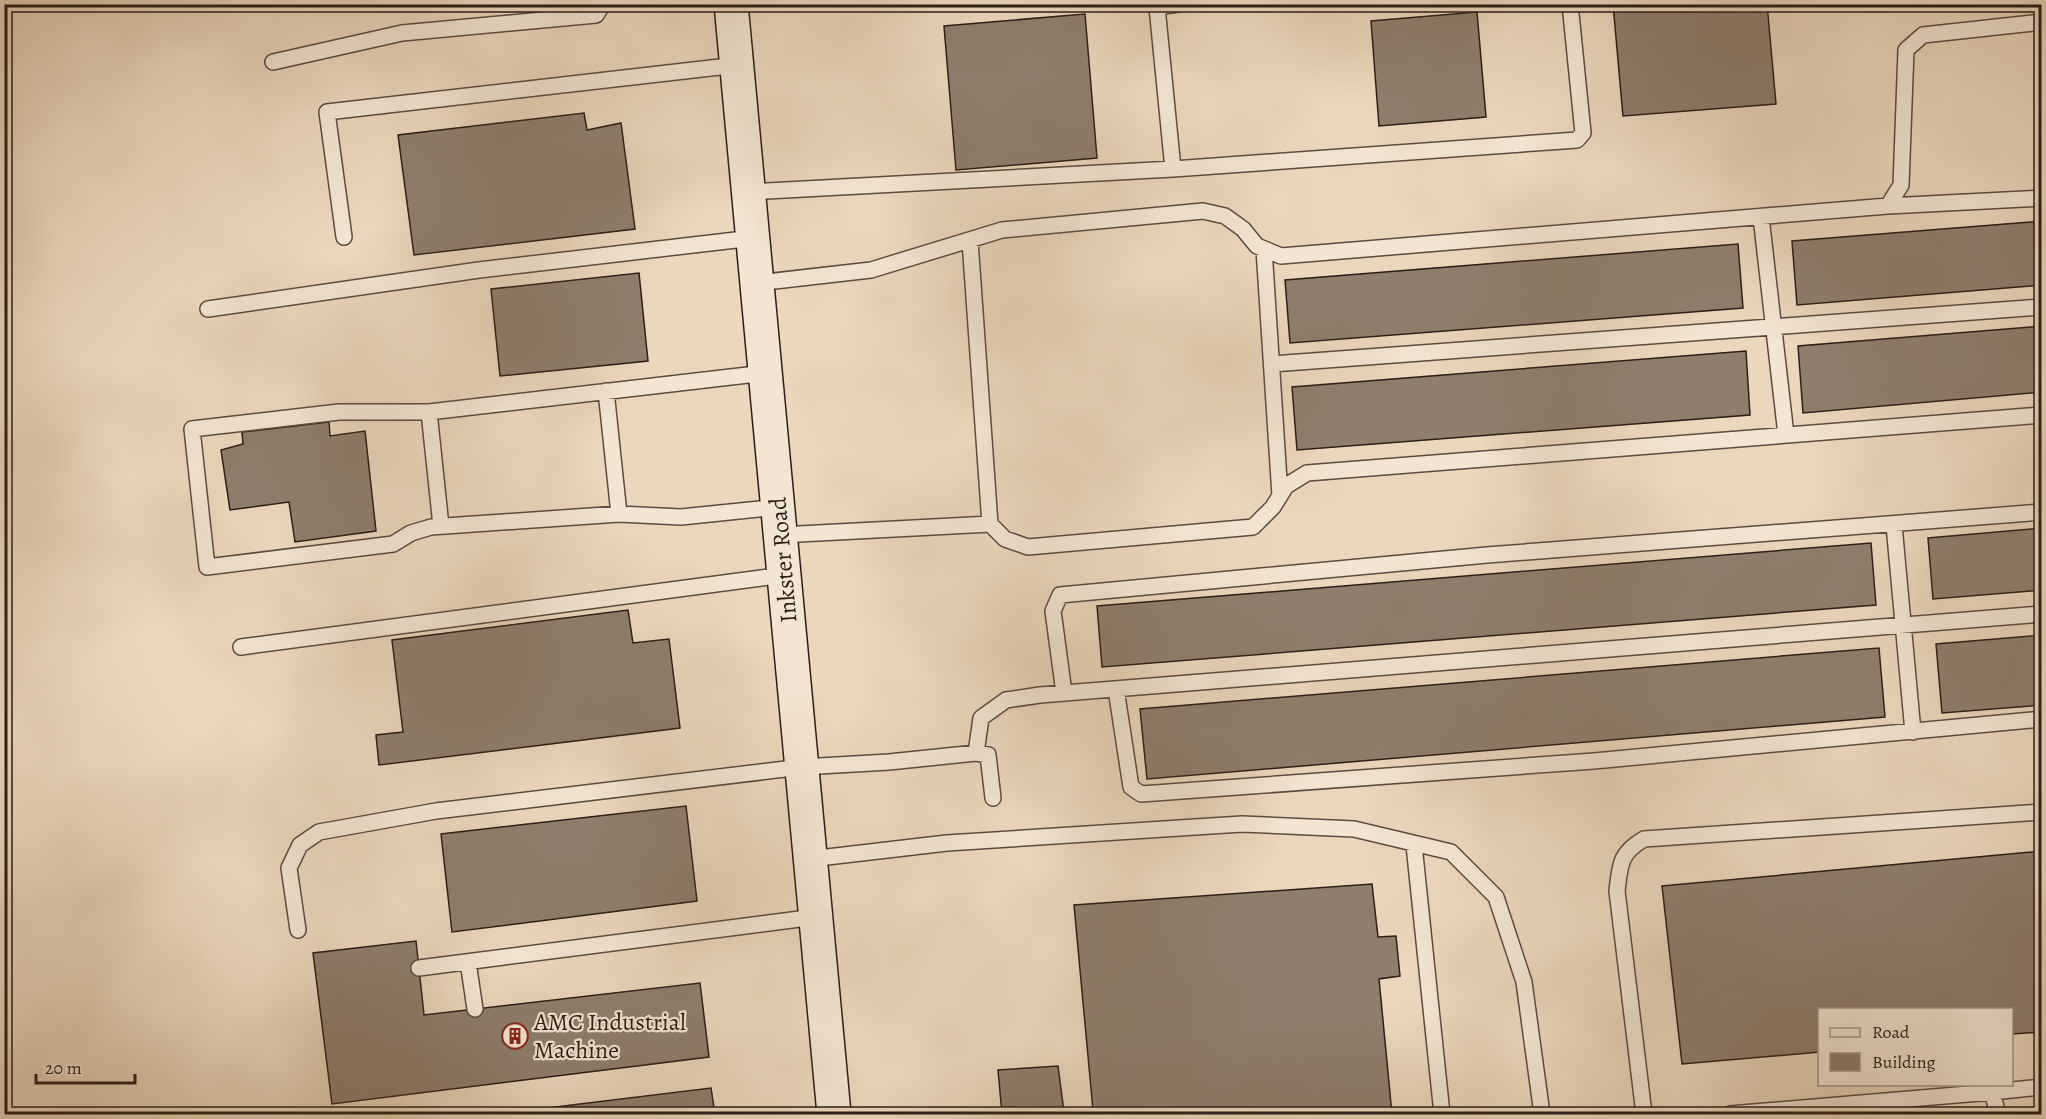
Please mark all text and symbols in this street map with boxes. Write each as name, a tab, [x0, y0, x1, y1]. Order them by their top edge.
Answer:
street label: Inkster Road	[762, 496, 804, 624]
place label: AMC Industrial Machine	[533, 1006, 686, 1066]
legend	[1818, 1008, 2013, 1086]
text: Road	[1872, 1020, 1910, 1044]
building icon: AMC Industrial Machine	[500, 1021, 530, 1051]
scale bar	[36, 1047, 135, 1085]
text: Building	[1872, 1050, 1936, 1074]
text: 20 m	[45, 1056, 82, 1080]

